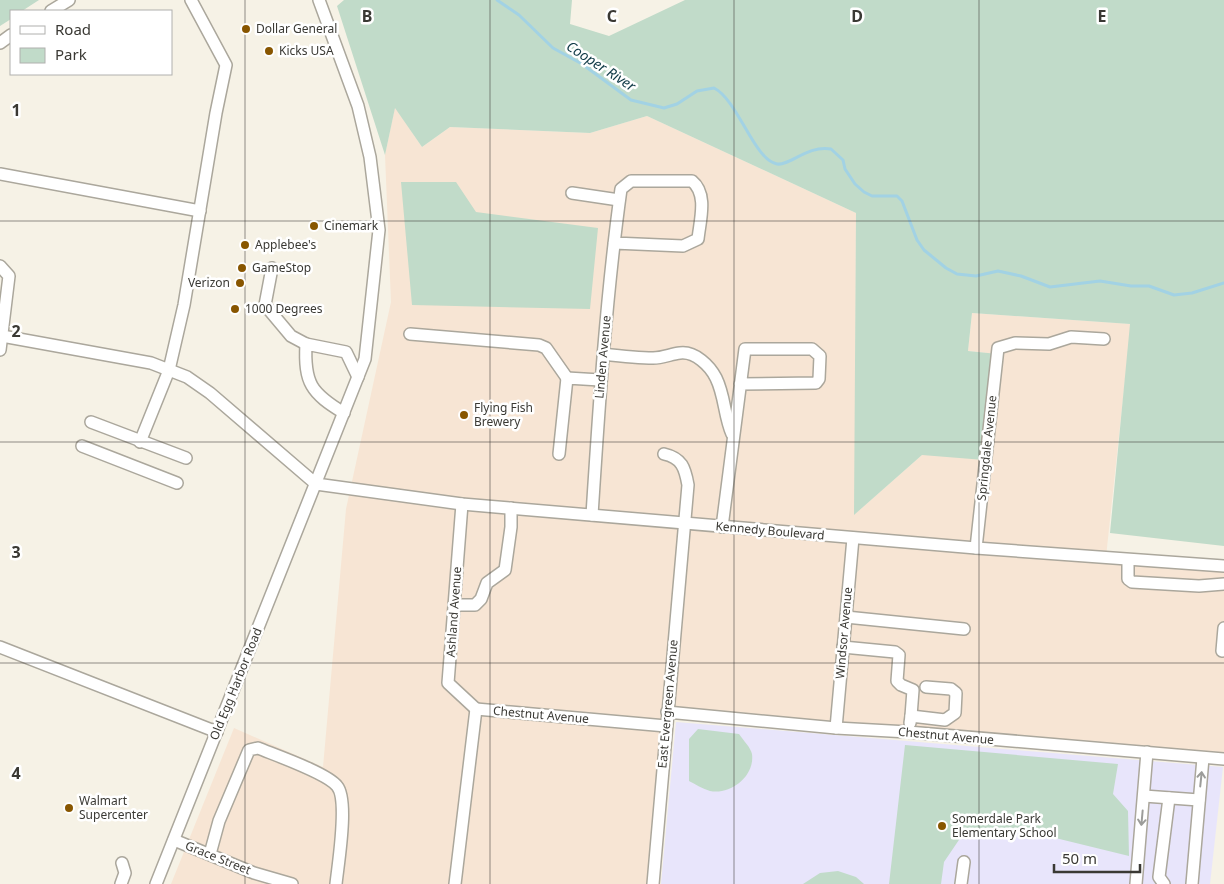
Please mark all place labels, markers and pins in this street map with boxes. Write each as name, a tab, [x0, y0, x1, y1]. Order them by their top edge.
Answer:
place label: Dollar General	[256, 20, 337, 37]
marker: Dollar General	[240, 23, 252, 35]
place label: Kicks USA	[279, 42, 334, 59]
marker: Kicks USA	[263, 45, 275, 57]
place label: Cinemark	[324, 217, 379, 234]
marker: Cinemark	[308, 220, 320, 232]
place label: Applebee's	[255, 236, 316, 253]
marker: Applebee's	[239, 239, 251, 251]
place label: GameStop	[252, 259, 311, 276]
marker: GameStop	[236, 262, 248, 274]
place label: Verizon	[188, 274, 230, 291]
marker: Verizon	[234, 277, 246, 289]
place label: 1000 Degrees	[245, 300, 323, 317]
marker: 1000 Degrees	[229, 303, 241, 315]
place label: Flying Fish Brewery	[474, 399, 533, 430]
marker: Flying Fish Brewery	[458, 409, 470, 421]
place label: Walmart Supercenter	[79, 792, 148, 823]
marker: Walmart Supercenter	[63, 802, 75, 814]
place label: Somerdale Park Elementary School	[952, 810, 1057, 841]
marker: Somerdale Park Elementary School	[936, 820, 948, 832]

